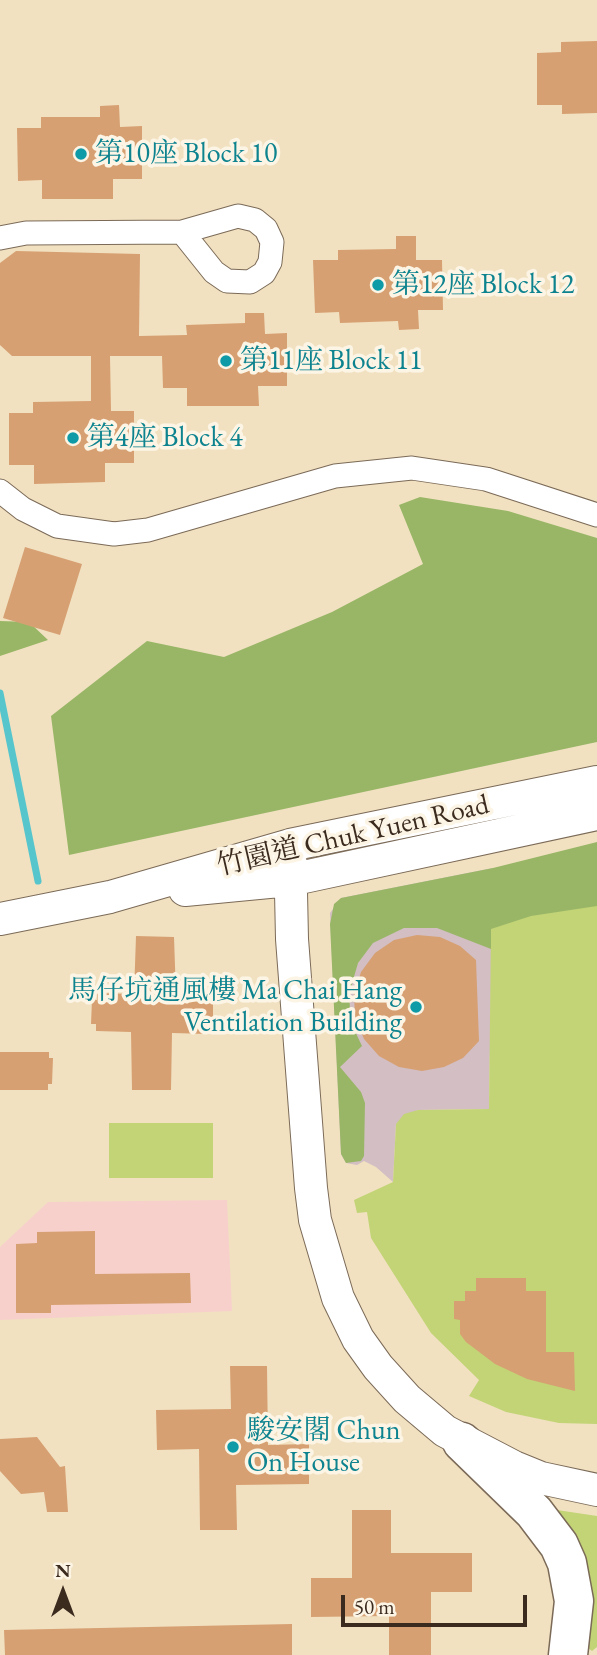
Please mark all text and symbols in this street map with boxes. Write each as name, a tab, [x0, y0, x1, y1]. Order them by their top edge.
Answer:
place label: 第10座 Block 10	[95, 137, 278, 171]
marker: 第10座 Block 10	[73, 146, 89, 162]
place label: 第12座 Block 12	[392, 268, 575, 302]
marker: 第12座 Block 12	[370, 277, 386, 293]
place label: 第11座 Block 11	[240, 344, 423, 378]
marker: 第11座 Block 11	[218, 353, 234, 369]
place label: 第4座 Block 4	[87, 421, 243, 455]
marker: 第4座 Block 4	[65, 430, 81, 446]
street label: 竹園道 Chuk Yuen Road	[214, 788, 492, 884]
place label: 馬仔坑通風樓 Ma Chai Hang Ventilation Building	[68, 974, 402, 1040]
marker: 馬仔坑通風樓 Ma Chai Hang Ventilation Building	[408, 999, 424, 1015]
place label: 駿安閣 Chun On House	[247, 1414, 400, 1480]
marker: 駿安閣 Chun On House	[225, 1439, 241, 1455]
north arrow	[28, 1557, 98, 1627]
text: N	[55, 1558, 71, 1583]
scale bar	[345, 1582, 530, 1626]
text: 50 m	[354, 1593, 395, 1620]

